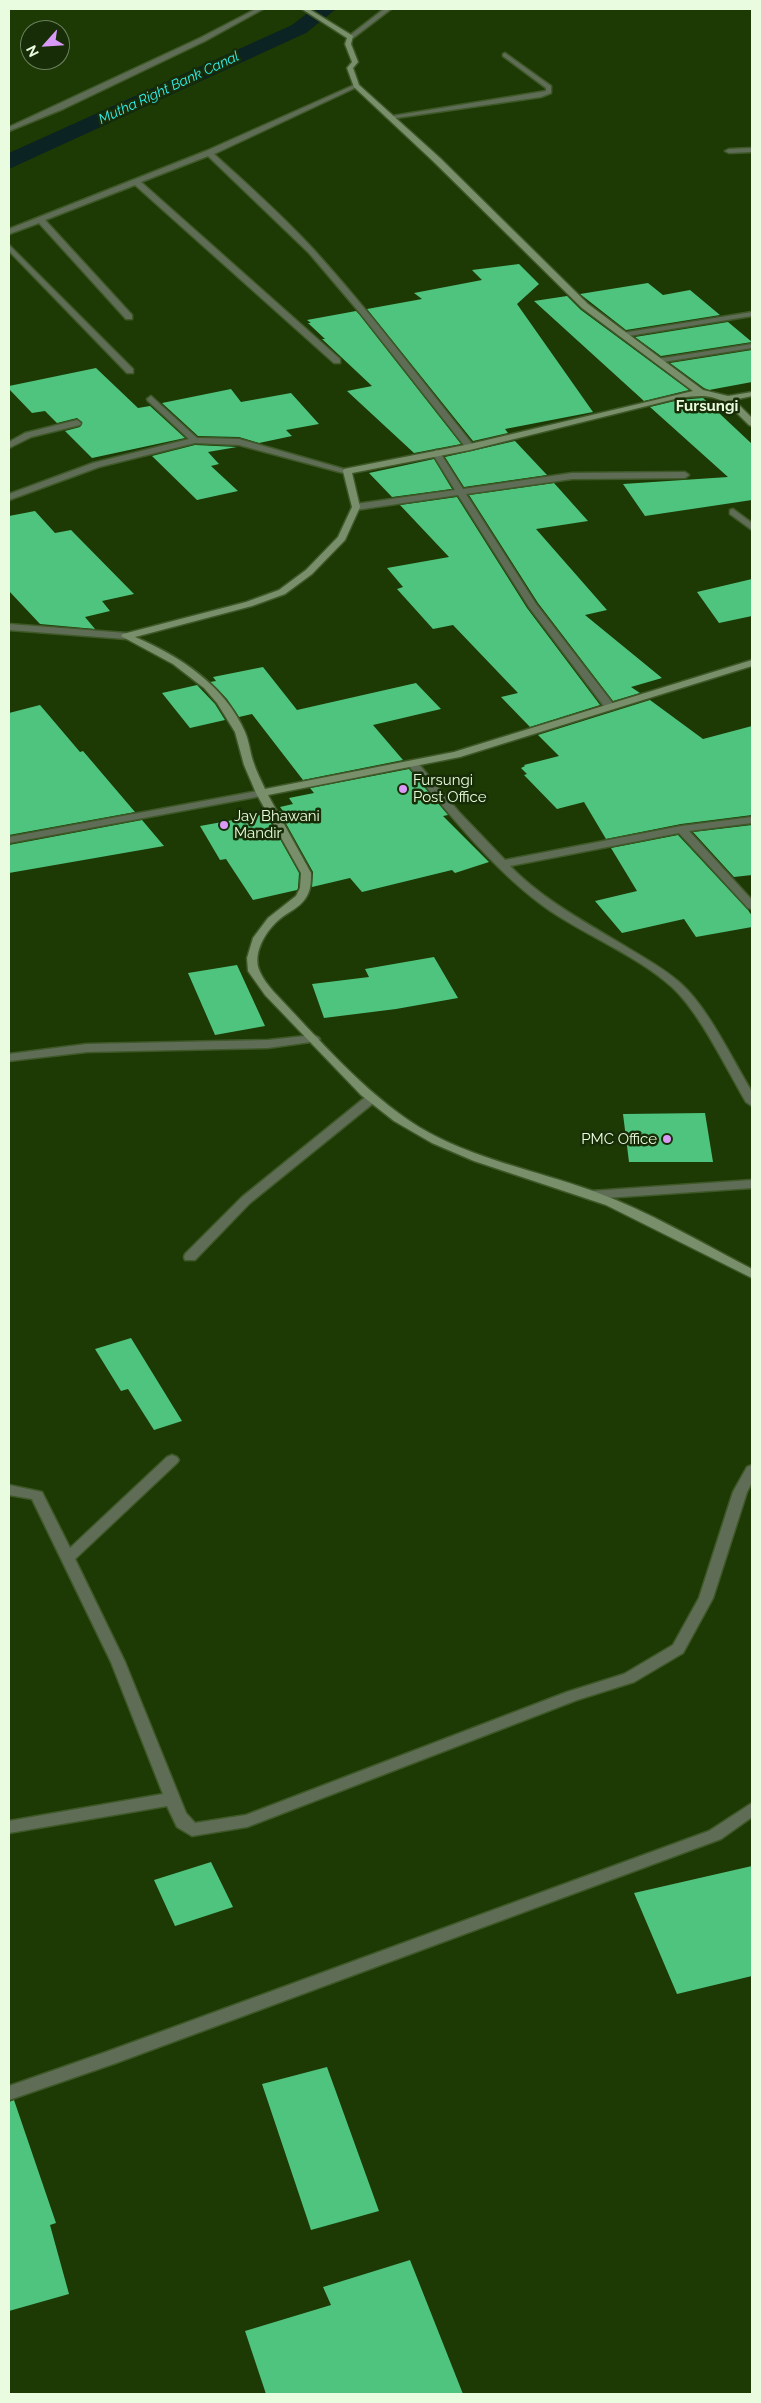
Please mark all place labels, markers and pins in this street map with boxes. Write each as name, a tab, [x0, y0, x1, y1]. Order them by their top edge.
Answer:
place label: Fursungi Post Office	[413, 771, 486, 806]
marker: Fursungi Post Office	[397, 783, 409, 795]
place label: Jay Bhawani Mandir	[234, 807, 320, 842]
marker: Jay Bhawani Mandir	[218, 819, 230, 831]
place label: PMC Office	[581, 1130, 657, 1148]
marker: PMC Office	[661, 1133, 673, 1145]

